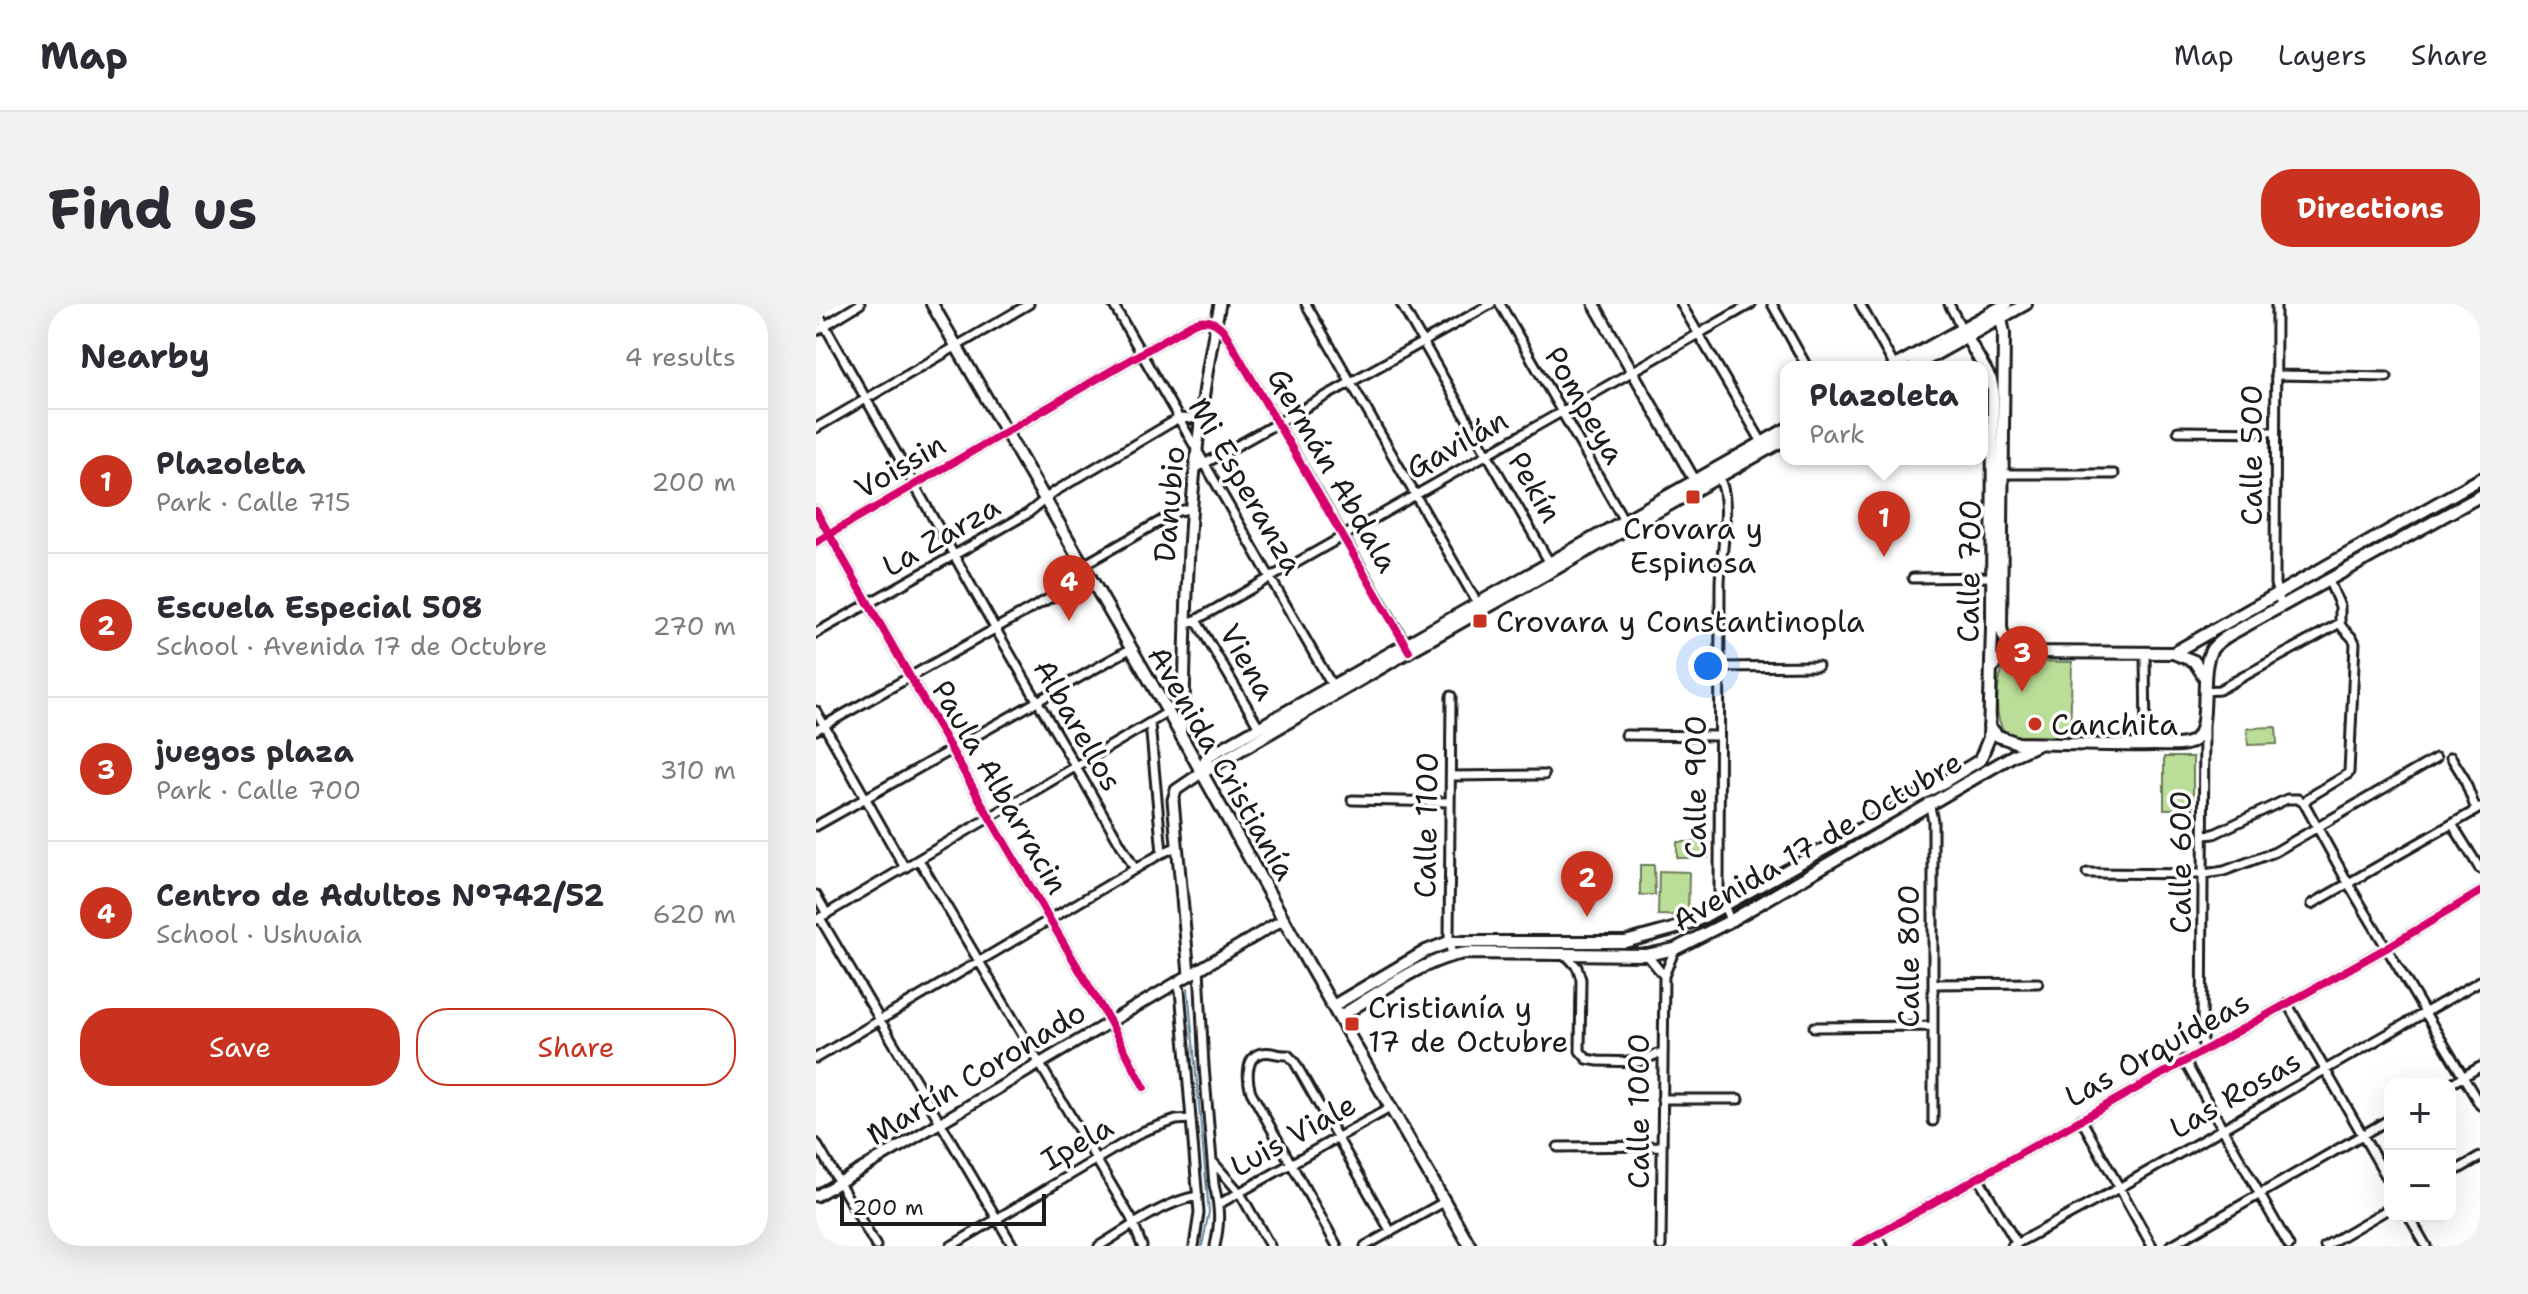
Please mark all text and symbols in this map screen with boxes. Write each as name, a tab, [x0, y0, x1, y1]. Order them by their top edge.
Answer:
text: Map	[40, 30, 128, 81]
text: Map	[2174, 36, 2234, 74]
text: Layers	[2278, 36, 2367, 74]
text: Share	[2411, 36, 2488, 74]
button: Directions	[2261, 169, 2480, 247]
text: Find us	[48, 171, 257, 246]
text: Nearby	[80, 333, 210, 379]
text: 4 results	[624, 339, 736, 374]
street label: Pompeya	[1535, 339, 1635, 472]
street label: Germán Abdala	[1258, 360, 1408, 580]
popup	[1780, 361, 1988, 465]
text: Plazoleta	[1809, 375, 1959, 416]
street label: Calle 500	[2231, 384, 2272, 526]
street label: Mi Esperanza	[1179, 390, 1313, 582]
street label: Gavilán	[1399, 399, 1515, 489]
text: Park	[1809, 416, 1865, 451]
street label: Voissin	[847, 424, 953, 508]
text: Plazoleta	[156, 443, 306, 484]
street label: Danubio	[1143, 444, 1195, 564]
street label: Pekín	[1498, 444, 1572, 530]
text: 1	[100, 464, 112, 499]
text: 200 m	[651, 464, 736, 499]
text: Park · Calle 715	[156, 484, 351, 519]
street label: La Zarza	[875, 486, 1008, 586]
marker: Crovara y Espinosa	[1684, 488, 1702, 506]
pin: 1	[1858, 491, 1910, 557]
street label: Calle 700	[1947, 499, 1991, 643]
place label: Crovara y Espinosa	[1623, 508, 1763, 583]
pin: 4	[1043, 555, 1095, 621]
text: Escuela Especial 508	[156, 587, 483, 628]
place label: Crovara y Constantinopla	[1496, 601, 1865, 642]
text: 2	[97, 608, 115, 643]
text: 270 m	[653, 608, 736, 643]
marker: Crovara y Constantinopla	[1471, 612, 1489, 630]
street label: Viena	[1210, 616, 1286, 708]
pin: 3	[1996, 626, 2048, 692]
text: School · Avenida 17 de Octubre	[156, 628, 547, 663]
street label: Avenida Cristianía	[1138, 638, 1306, 888]
your location	[1688, 646, 1728, 686]
street label: Albarellos	[1024, 651, 1132, 799]
street label: Paula Albarracin	[922, 672, 1078, 902]
place label: Canchita	[2051, 704, 2178, 745]
street label: Calle 900	[1675, 715, 1716, 859]
marker: Canchita	[2026, 715, 2044, 733]
text: juegos plaza	[156, 731, 354, 772]
street label: Avenida 17 de Octubre	[1665, 741, 1969, 941]
street label: Calle 1100	[1404, 751, 1448, 899]
text: 3	[97, 752, 115, 787]
text: 310 m	[660, 752, 736, 787]
text: Park · Calle 700	[156, 772, 361, 807]
street label: Calle 600	[2160, 790, 2201, 934]
pin: 2	[1561, 851, 1613, 917]
text: Centro de Adultos Nº742/52	[156, 875, 604, 916]
street label: Calle 800	[1888, 884, 1929, 1028]
text: 4	[97, 896, 115, 931]
text: 620 m	[653, 896, 736, 931]
text: School · Ushuaia	[156, 916, 362, 951]
street label: Las Orquídeas	[2057, 981, 2257, 1117]
place label: Cristianía y 17 de Octubre	[1368, 987, 1569, 1062]
street label: Martín Coronado	[859, 991, 1093, 1155]
button: Save	[80, 1008, 400, 1086]
button: Share	[416, 1008, 736, 1086]
marker: Cristianía y 17 de Octubre	[1343, 1015, 1361, 1033]
street label: Calle 1000	[1618, 1033, 1659, 1189]
street label: Las Rosas	[2162, 1040, 2308, 1148]
map controls	[2384, 1078, 2456, 1222]
button: +	[2384, 1078, 2456, 1150]
street label: Luis Viale	[1223, 1084, 1363, 1186]
street label: Ipela	[1034, 1106, 1121, 1180]
button: −	[2384, 1150, 2456, 1222]
scale bar	[840, 1190, 1046, 1226]
text: 200 m	[852, 1193, 924, 1222]

